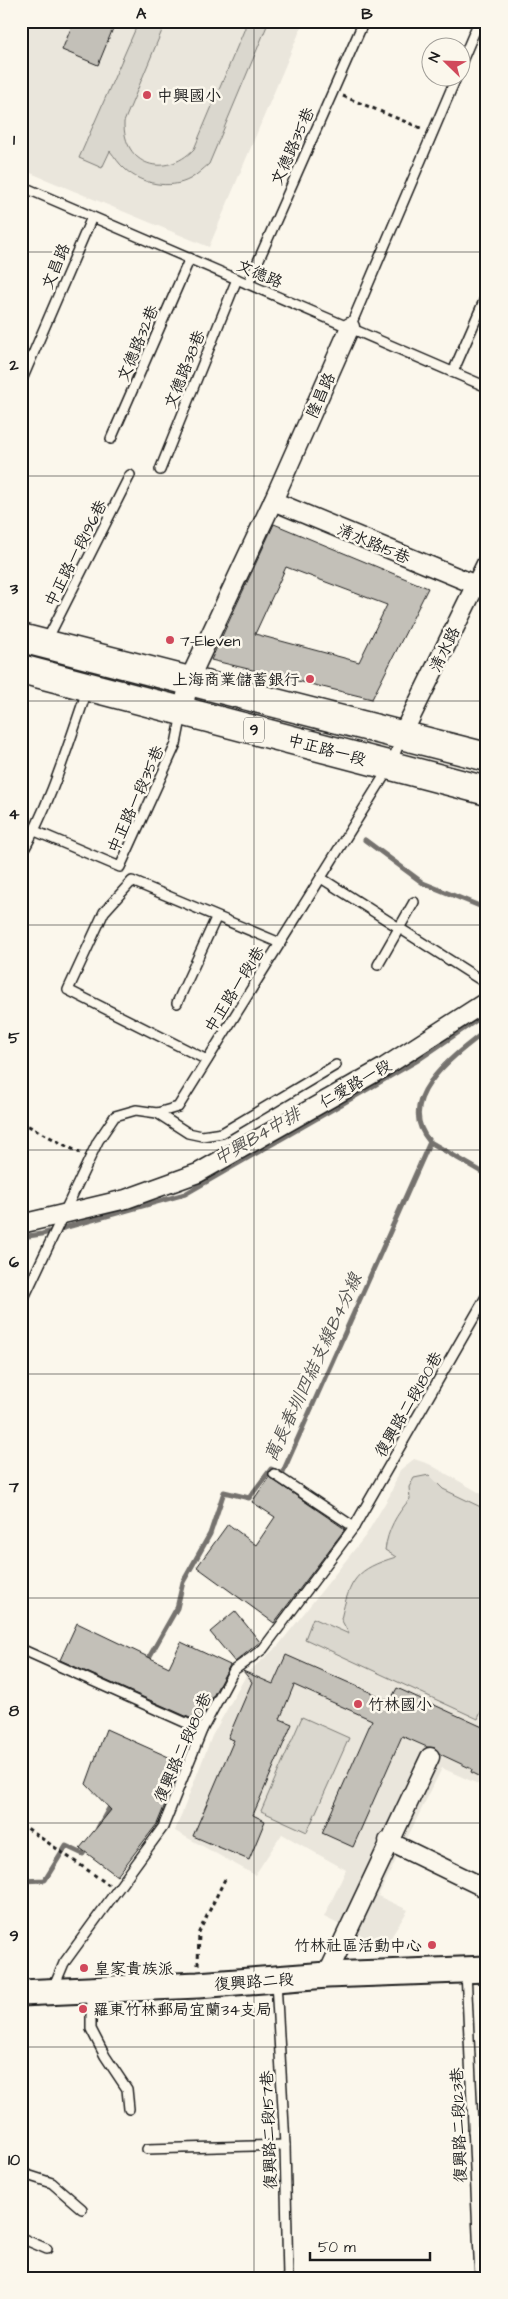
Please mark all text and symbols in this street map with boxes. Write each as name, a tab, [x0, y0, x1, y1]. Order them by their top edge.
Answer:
text: A	[136, 3, 147, 25]
text: B	[361, 3, 373, 25]
north arrow	[420, 38, 470, 88]
text: N	[424, 49, 446, 65]
place label: 中興國小	[157, 85, 221, 107]
marker: 中興國小	[141, 89, 153, 101]
street label: 文德路35巷	[266, 104, 320, 189]
text: 1	[13, 129, 16, 151]
street label: 文昌路	[36, 240, 75, 293]
street label: 文德路	[233, 254, 286, 293]
street label: 文德路32巷	[112, 302, 164, 385]
street label: 文德路38巷	[159, 327, 211, 412]
text: 2	[8, 354, 19, 376]
street label: 隆昌路	[301, 369, 341, 422]
street label: 中正路一段196巷	[39, 496, 112, 611]
street label: 清水路15巷	[334, 519, 414, 569]
text: 3	[9, 578, 19, 600]
street label: 清水路	[424, 623, 465, 676]
place label: 7-Eleven	[180, 630, 240, 652]
marker: 7-Eleven	[164, 634, 176, 646]
place label: 上海商業儲蓄銀行	[172, 669, 300, 691]
marker: 上海商業儲蓄銀行	[304, 673, 316, 685]
road number: 9	[244, 718, 264, 742]
street label: 中正路一段	[285, 729, 368, 771]
street label: 中正路一段35巷	[102, 742, 169, 857]
text: 4	[9, 803, 20, 825]
street label: 中正路一段1巷	[200, 942, 270, 1037]
text: 5	[8, 1027, 20, 1049]
street label: 仁愛路一段	[315, 1054, 396, 1113]
water label: 中興B4中排	[209, 1100, 307, 1172]
text: 6	[9, 1251, 19, 1273]
water label: 萬長春圳四結支線B4分線	[259, 1268, 369, 1465]
street label: 復興路二段180巷	[370, 1348, 448, 1461]
text: 7	[8, 1476, 19, 1498]
street label: 復興路二段180巷	[149, 1689, 217, 1806]
place label: 竹林國小	[368, 1694, 432, 1716]
marker: 竹林國小	[352, 1698, 364, 1710]
text: 8	[9, 1700, 20, 1722]
text: 9	[9, 1925, 19, 1947]
place label: 竹林社區活動中心	[294, 1935, 422, 1957]
marker: 竹林社區活動中心	[426, 1939, 438, 1951]
place label: 皇家貴族派	[94, 1958, 174, 1980]
marker: 皇家貴族派	[78, 1962, 90, 1974]
street label: 復興路二段	[213, 1968, 295, 1996]
place label: 羅東竹林郵局宜蘭34支局	[93, 1999, 272, 2021]
marker: 羅東竹林郵局宜蘭34支局	[77, 2003, 89, 2015]
street label: 復興路二段123巷	[446, 2067, 472, 2183]
street label: 復興路二段157巷	[256, 2070, 282, 2190]
text: 10	[8, 2149, 20, 2171]
scale bar	[310, 2229, 430, 2261]
text: 50 m	[318, 2237, 356, 2258]

